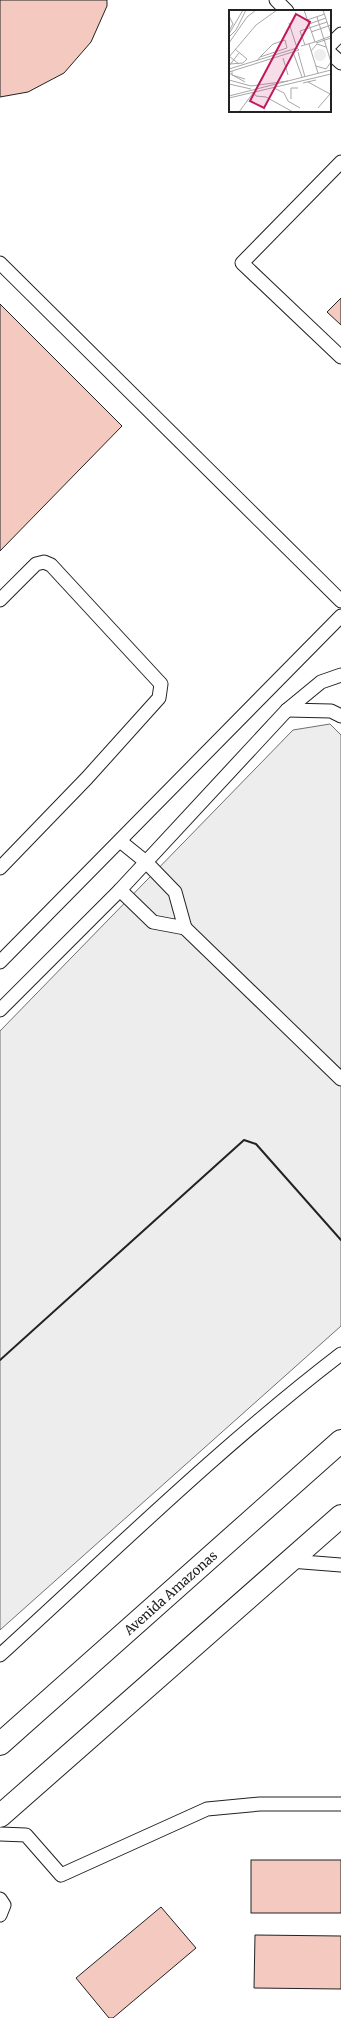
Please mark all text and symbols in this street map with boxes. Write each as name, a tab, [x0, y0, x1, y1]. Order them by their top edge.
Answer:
inset map	[229, 10, 331, 112]
street label: Avenida Amazonas	[120, 1547, 221, 1639]

